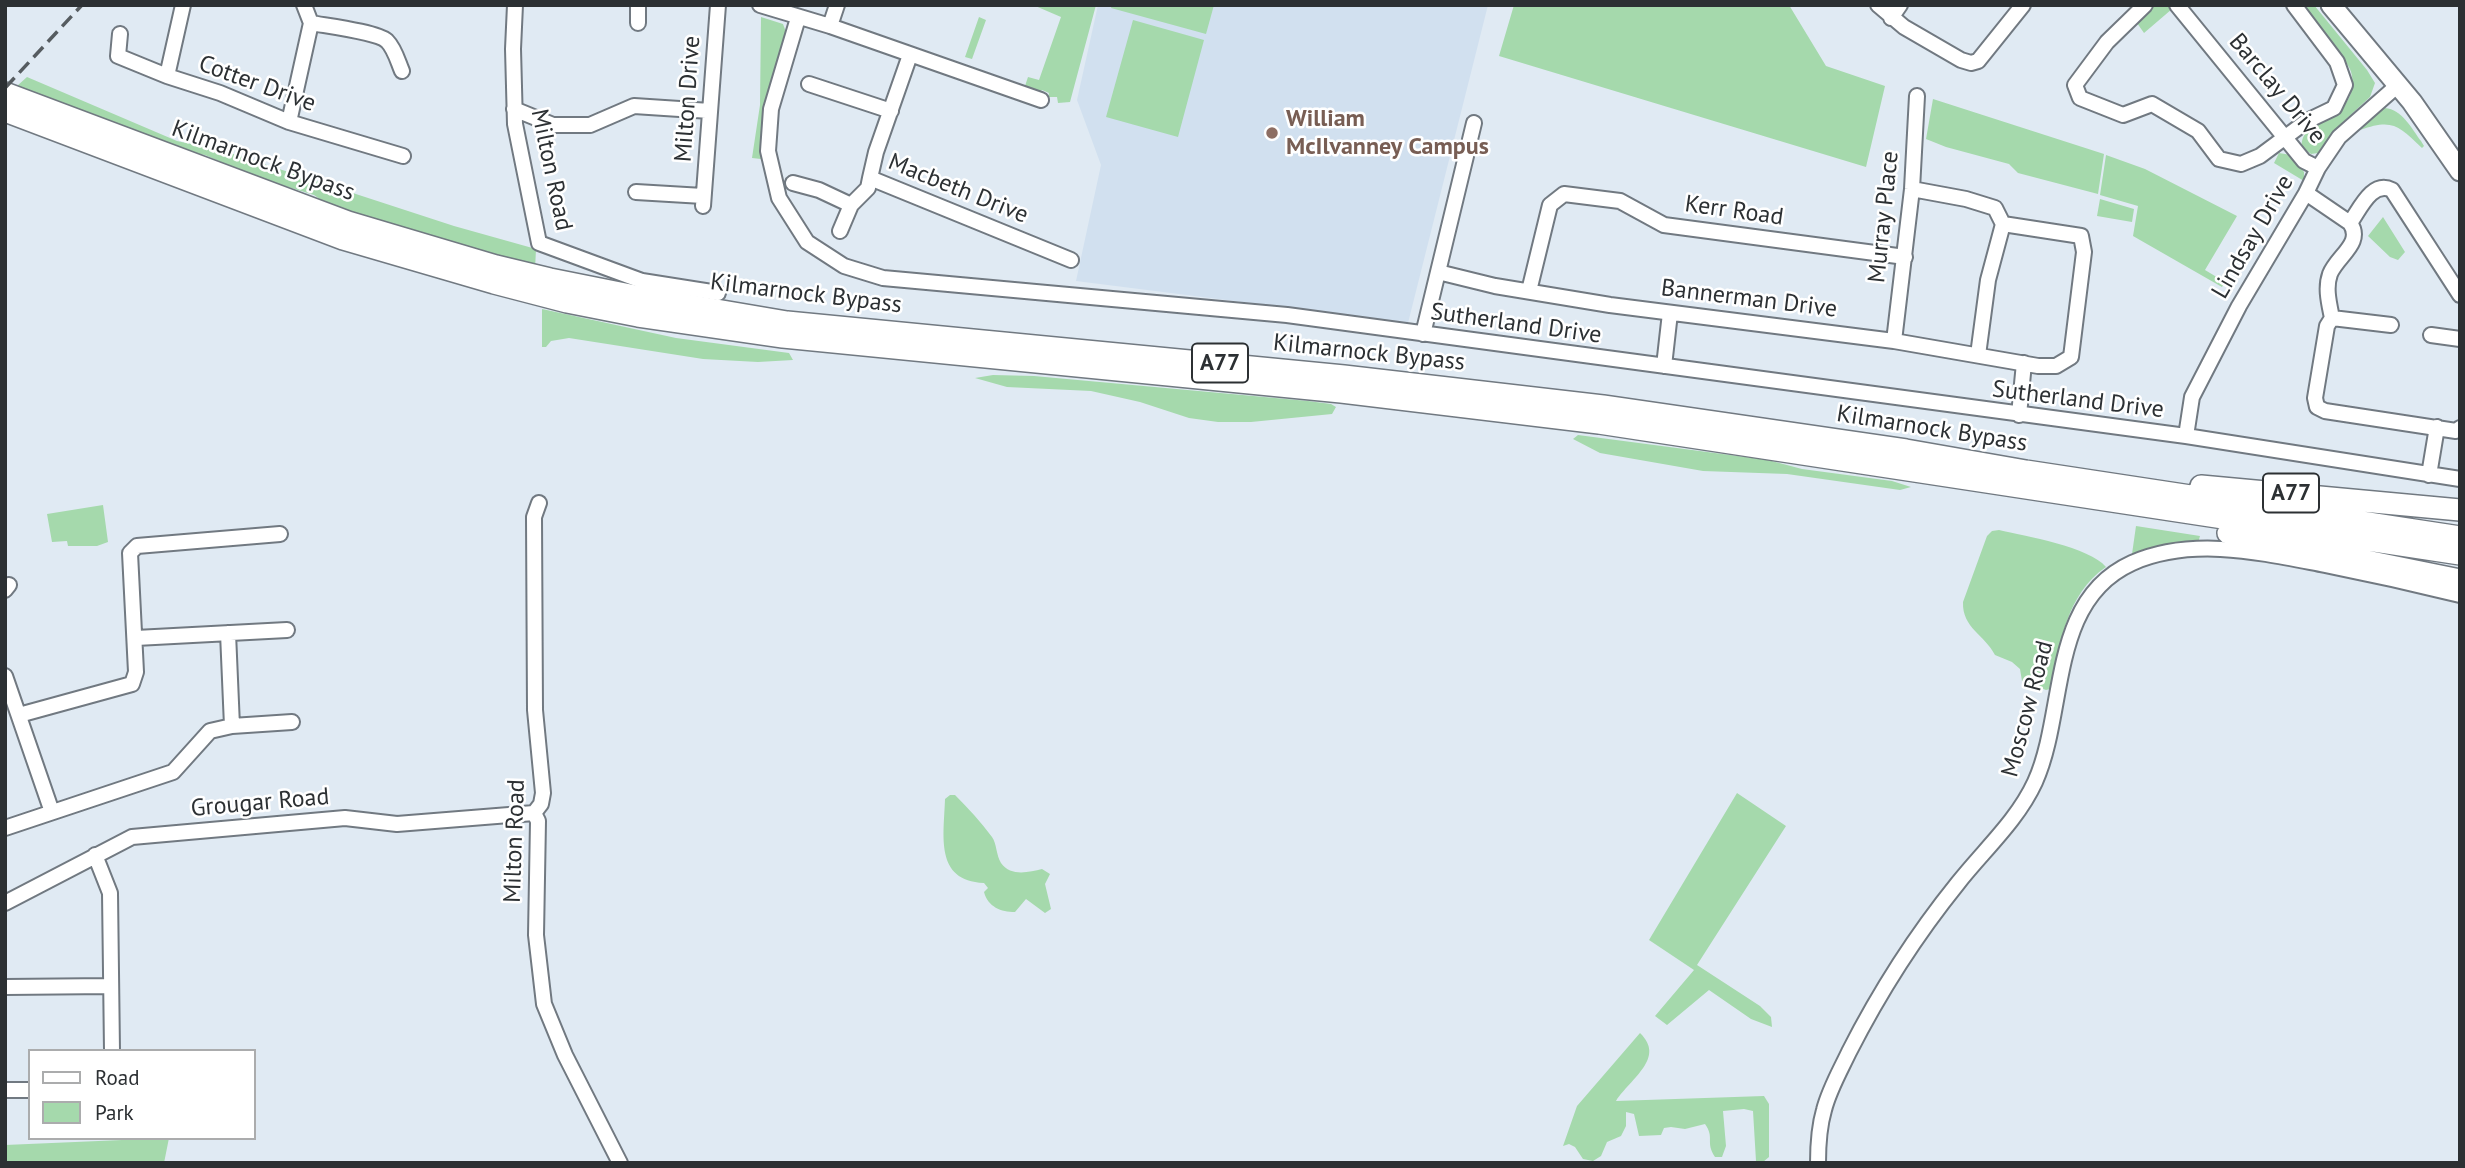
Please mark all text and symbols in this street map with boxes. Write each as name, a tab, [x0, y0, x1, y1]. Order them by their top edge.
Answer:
street label: Barclay Drive	[2223, 28, 2331, 150]
street label: Milton Drive	[669, 35, 707, 163]
street label: Cotter Drive	[195, 50, 319, 118]
place label: William McIlvanney Campus	[1286, 105, 1489, 161]
street label: Milton Road	[524, 107, 578, 233]
street label: Kilmarnock Bypass	[168, 115, 358, 207]
marker: William McIlvanney Campus	[1264, 125, 1280, 141]
street label: Macbeth Drive	[884, 148, 1032, 230]
street label: Murray Place	[1863, 150, 1905, 284]
street label: Lindsay Drive	[2206, 170, 2300, 304]
street label: Kerr Road	[1683, 190, 1785, 232]
street label: Kilmarnock Bypass	[709, 268, 903, 320]
street label: Bannerman Drive	[1659, 274, 1839, 324]
street label: Sutherland Drive	[1429, 298, 1603, 350]
street label: Kilmarnock Bypass	[1272, 329, 1466, 377]
road number: A77	[1192, 344, 1248, 382]
street label: Sutherland Drive	[1991, 375, 2165, 425]
street label: Kilmarnock Bypass	[1835, 400, 2029, 458]
road number: A77	[2263, 474, 2319, 512]
street label: Moscow Road	[1996, 638, 2060, 780]
street label: Milton Road	[498, 779, 532, 903]
street label: Grougar Road	[190, 783, 330, 823]
legend	[28, 1049, 256, 1140]
text: Road	[95, 1064, 139, 1091]
text: Park	[95, 1099, 134, 1126]

